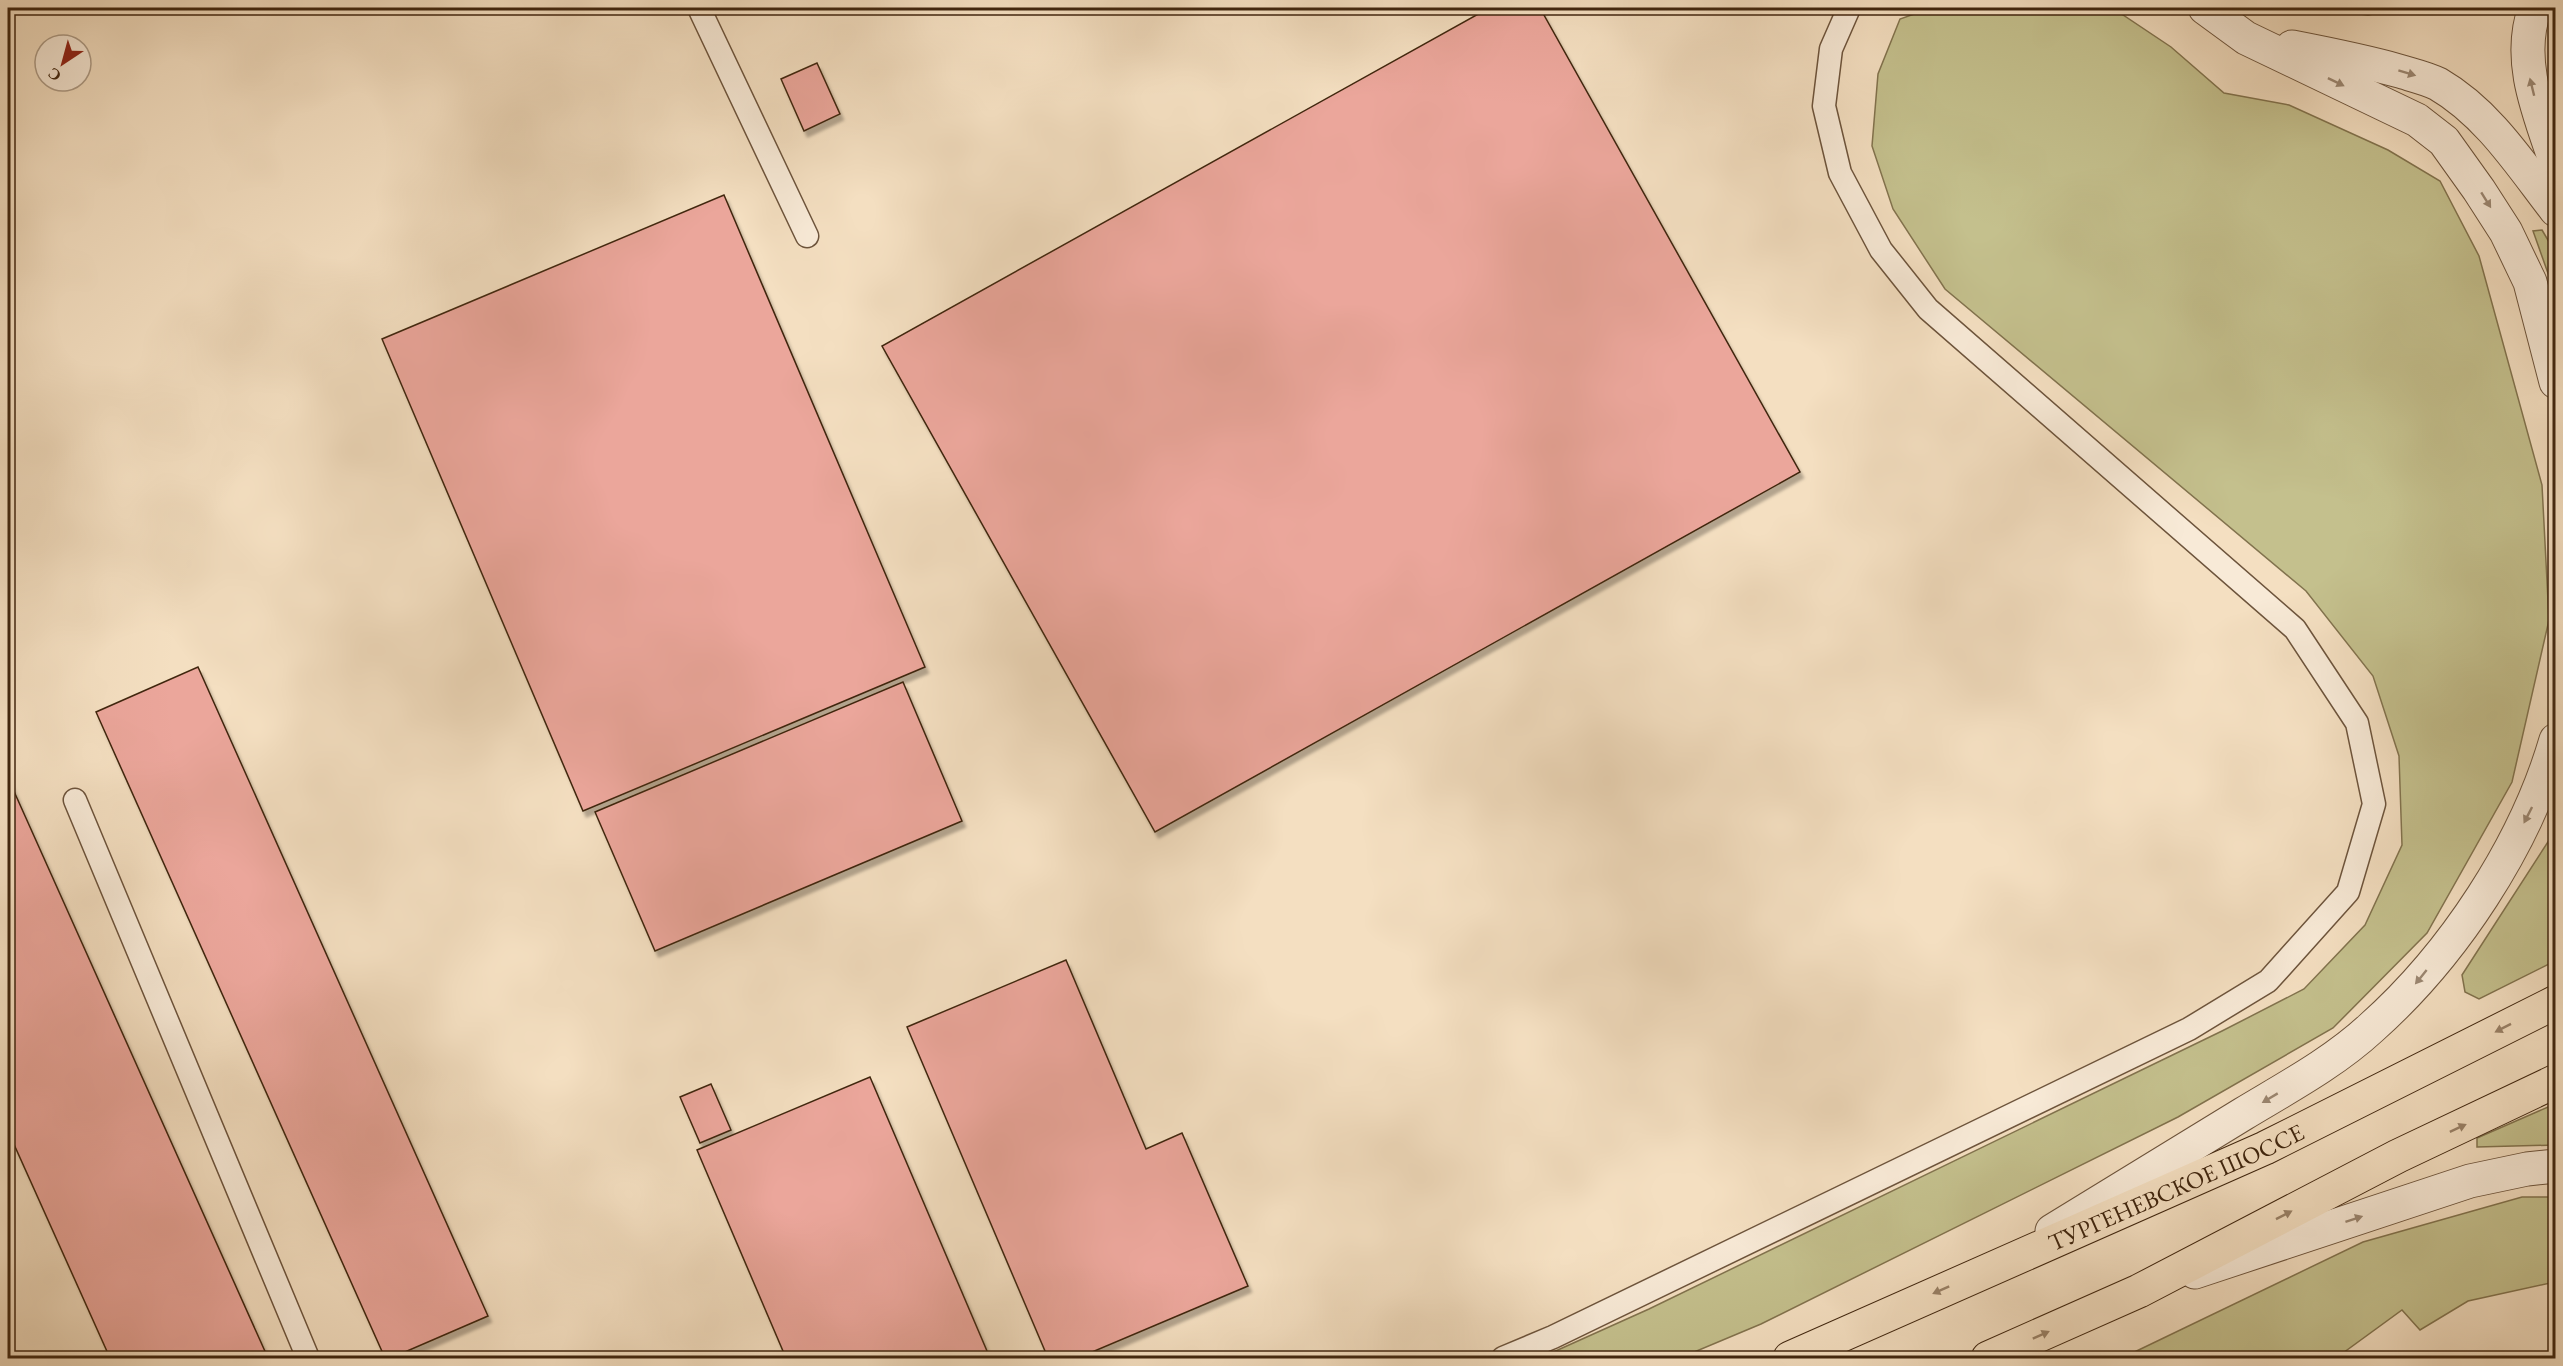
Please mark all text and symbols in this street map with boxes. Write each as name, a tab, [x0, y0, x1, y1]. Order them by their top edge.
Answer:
north arrow	[33, 33, 93, 93]
text: С	[44, 63, 65, 87]
one-way arrow	[2398, 69, 2416, 78]
one-way arrow	[2328, 77, 2345, 86]
one-way arrow	[2527, 78, 2537, 96]
one-way arrow	[2480, 191, 2491, 208]
one-way arrow	[2523, 806, 2533, 823]
one-way arrow	[2415, 969, 2428, 984]
one-way arrow	[2495, 1023, 2512, 1033]
one-way arrow	[2261, 1092, 2278, 1103]
street label: ТУРГЕНЕВСКОЕ ШОССЕ	[2043, 1116, 2309, 1258]
one-way arrow	[2450, 1123, 2467, 1132]
one-way arrow	[2276, 1211, 2293, 1220]
one-way arrow	[2345, 1214, 2363, 1224]
one-way arrow	[1932, 1286, 1949, 1295]
one-way arrow	[2033, 1330, 2050, 1339]

